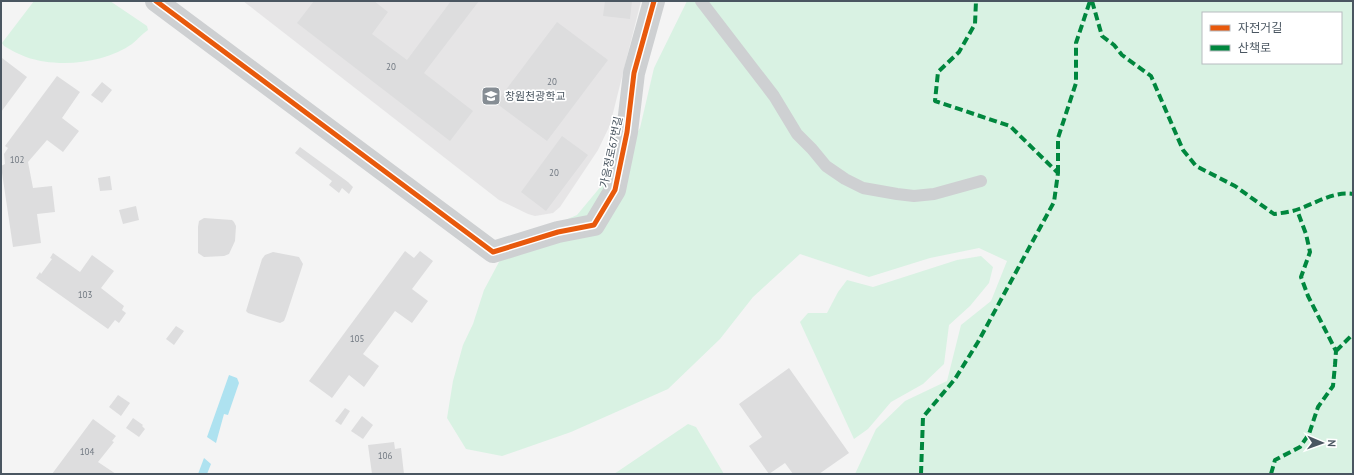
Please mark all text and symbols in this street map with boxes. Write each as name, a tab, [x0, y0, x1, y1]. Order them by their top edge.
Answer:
legend	[1202, 12, 1342, 64]
text: 자전거길	[1238, 20, 1282, 35]
text: 산책로	[1238, 40, 1271, 55]
house number: 20	[386, 61, 396, 72]
house number: 20	[547, 76, 557, 87]
school or university icon: 창원천광학교	[480, 85, 502, 107]
place label: 창원천광학교	[505, 89, 566, 103]
street label: 가음정로67번길	[597, 115, 625, 189]
house number: 102	[10, 154, 24, 165]
house number: 20	[549, 167, 559, 178]
house number: 103	[78, 289, 92, 300]
house number: 105	[350, 333, 364, 344]
north arrow	[1302, 423, 1342, 463]
text: N	[1325, 439, 1339, 447]
house number: 104	[80, 446, 94, 457]
house number: 106	[378, 450, 392, 461]

